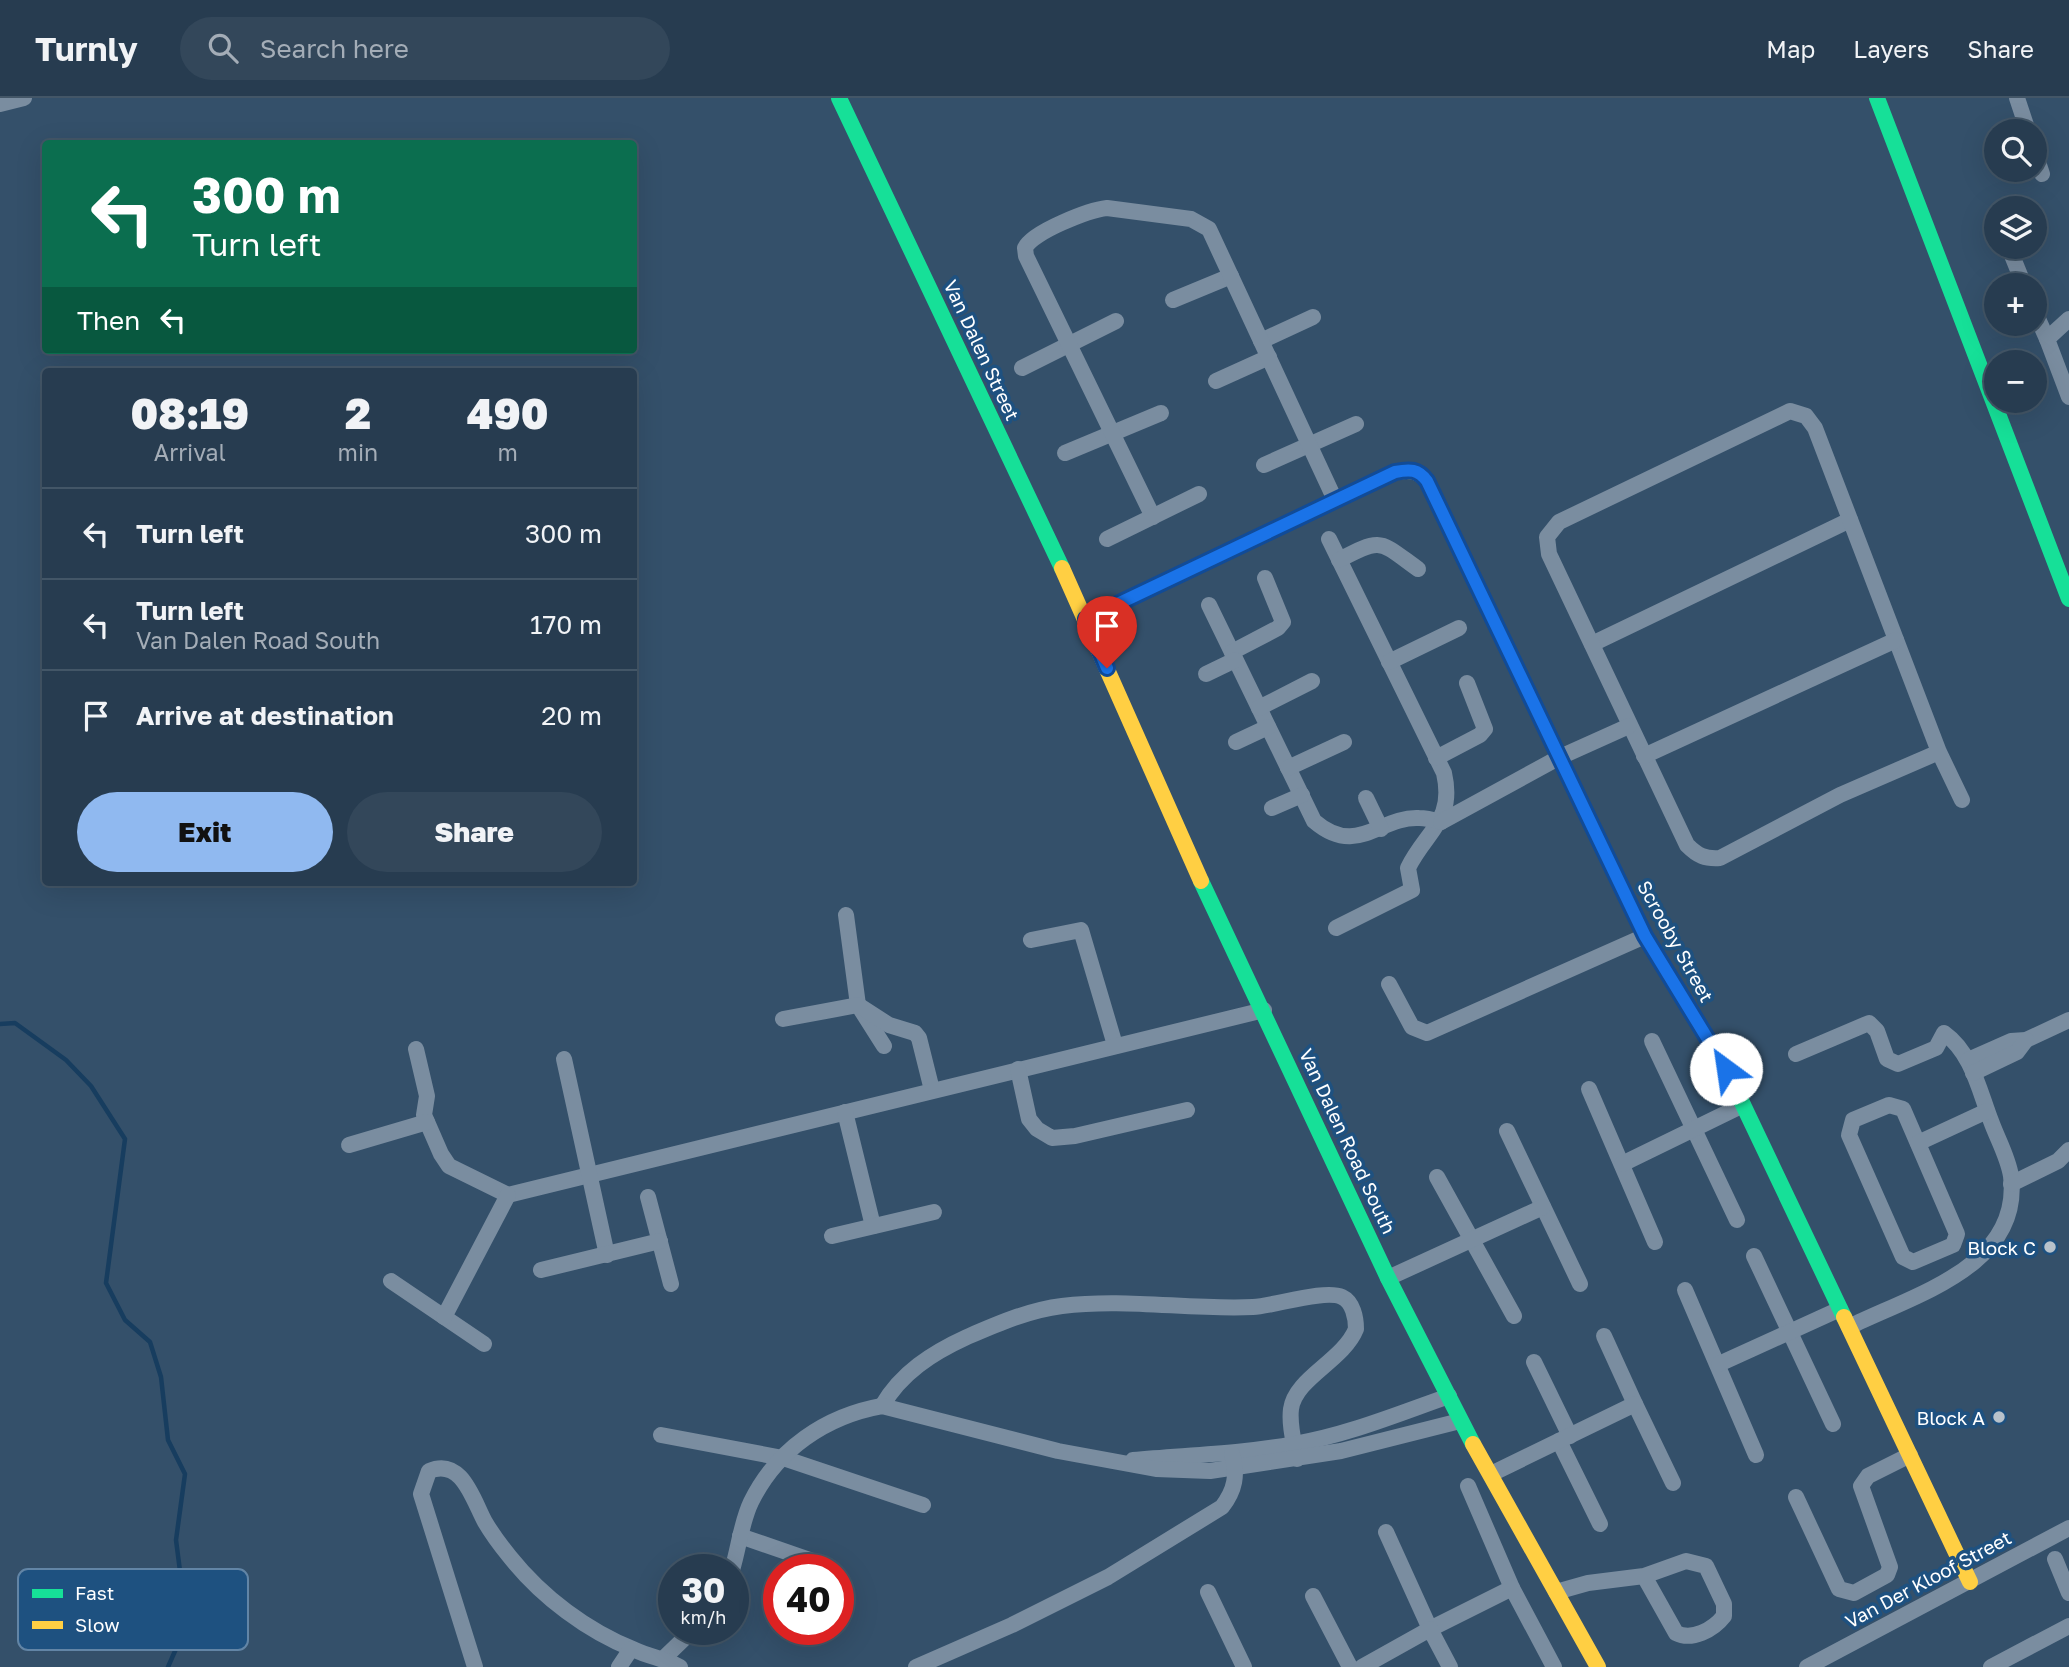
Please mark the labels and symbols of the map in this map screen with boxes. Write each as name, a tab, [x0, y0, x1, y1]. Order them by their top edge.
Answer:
street label: Van Dalen Street	[939, 276, 1025, 424]
pin	[1077, 596, 1137, 668]
street label: Scrooby Street	[1633, 876, 1719, 1006]
position arrow	[1689, 1032, 1763, 1106]
street label: Van Dalen Road South	[1295, 1045, 1401, 1237]
place label: Block C	[1967, 1236, 2036, 1259]
marker: Block C	[2042, 1239, 2058, 1255]
place label: Block A	[1916, 1406, 1985, 1429]
marker: Block A	[1991, 1409, 2007, 1425]
street label: Van Der Kloof Street	[1841, 1526, 2015, 1632]
speed limit sign: 40	[763, 1554, 854, 1645]
legend	[18, 1569, 248, 1650]
text: Fast	[75, 1581, 114, 1604]
text: Slow	[75, 1613, 120, 1636]

